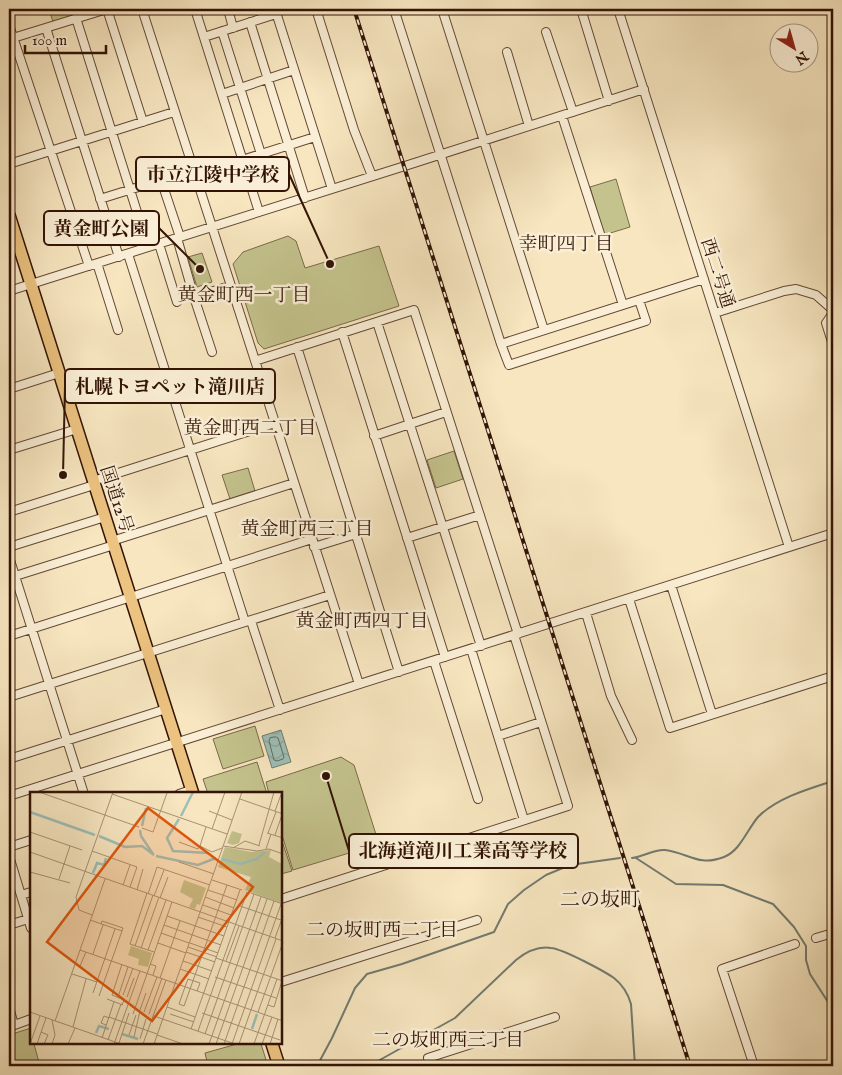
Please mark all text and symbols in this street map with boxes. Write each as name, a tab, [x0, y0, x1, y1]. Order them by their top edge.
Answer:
scale bar	[25, 22, 106, 54]
north arrow	[770, 22, 820, 72]
text: 100 m	[32, 31, 68, 50]
text: N	[791, 46, 812, 68]
callout: 市立江陵中学校	[136, 157, 289, 191]
text: 市立江陵中学校	[146, 164, 280, 188]
callout: 黄金町公園	[44, 211, 159, 245]
text: 黄金町公園	[53, 218, 149, 242]
district label: 幸町四丁目	[518, 233, 614, 257]
street label: 西二号通	[695, 236, 739, 311]
district label: 黄金町西一丁目	[177, 284, 311, 308]
callout: 札幌トヨペット滝川店	[65, 369, 275, 403]
text: 札幌トヨペット滝川店	[75, 376, 265, 400]
district label: 黄金町西二丁目	[183, 417, 317, 441]
street label: 国道12号	[94, 463, 137, 536]
district label: 黄金町西三丁目	[240, 518, 374, 542]
district label: 黄金町西四丁目	[295, 610, 429, 634]
inset map	[30, 792, 282, 1045]
callout: 北海道滝川工業高等学校	[349, 834, 578, 868]
text: 北海道滝川工業高等学校	[358, 840, 568, 864]
district label: 二の坂町	[560, 888, 640, 913]
district label: 二の坂町西二丁目	[306, 919, 458, 943]
district label: 二の坂町西三丁目	[372, 1029, 524, 1053]

